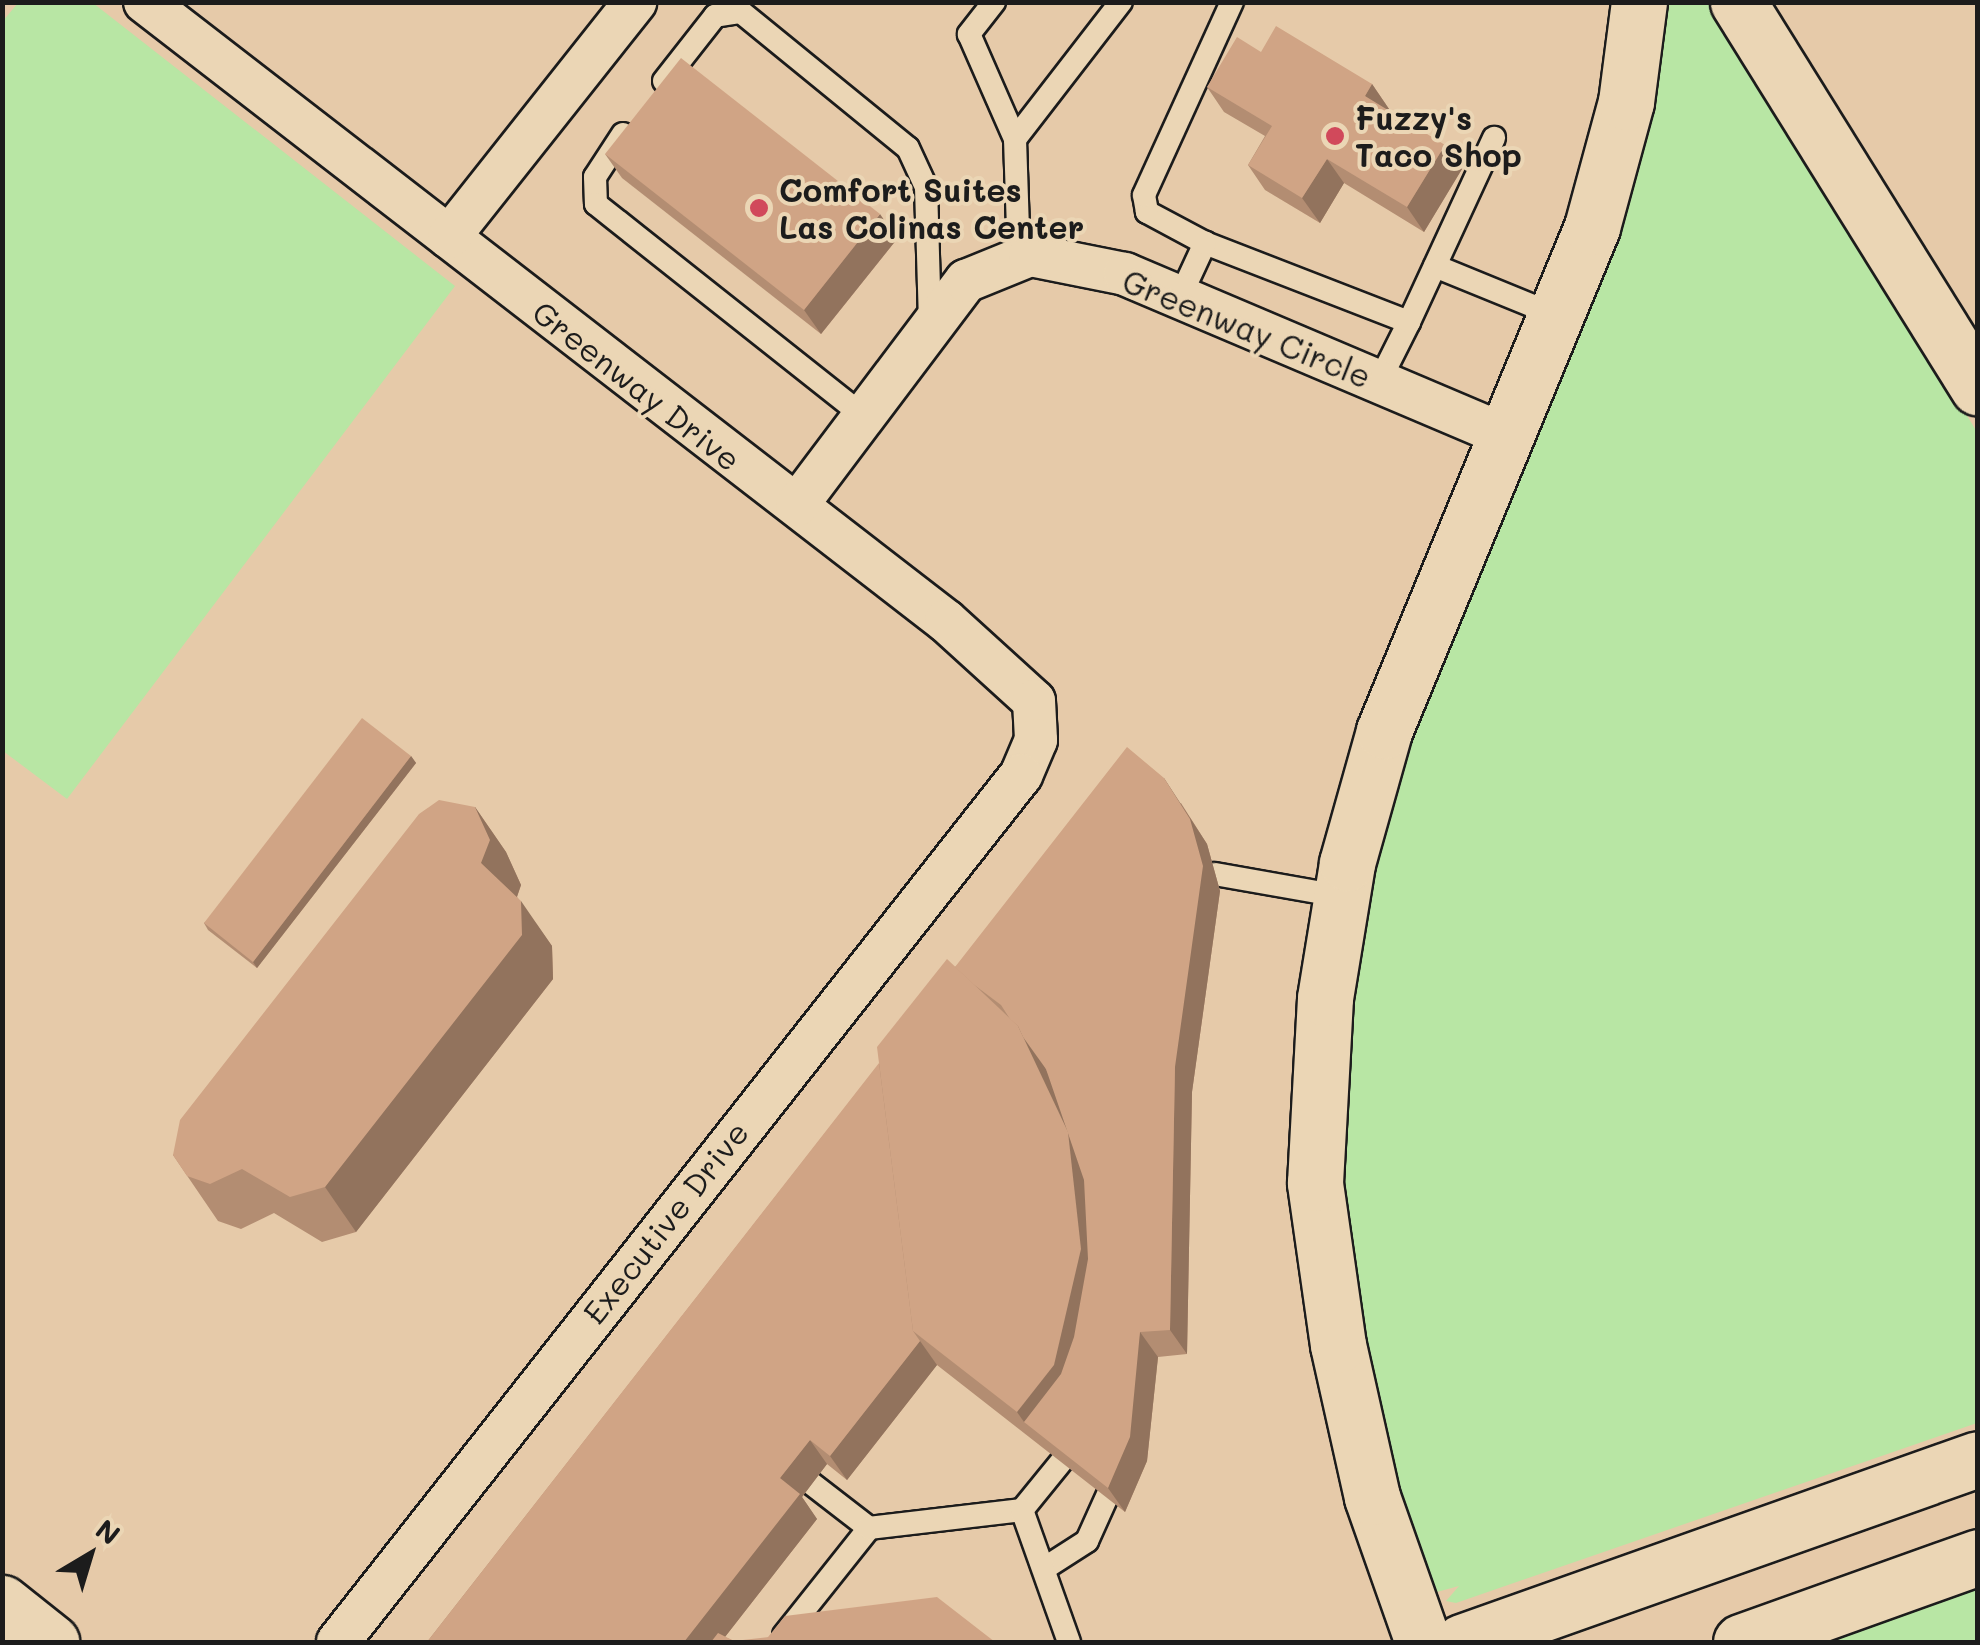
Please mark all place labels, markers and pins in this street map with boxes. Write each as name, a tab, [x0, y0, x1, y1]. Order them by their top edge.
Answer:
place label: Fuzzy's Taco Shop	[1355, 99, 1522, 174]
marker: Fuzzy's Taco Shop	[1324, 125, 1346, 147]
place label: Comfort Suites Las Colinas Center	[779, 171, 1084, 246]
marker: Comfort Suites Las Colinas Center	[748, 197, 770, 219]

